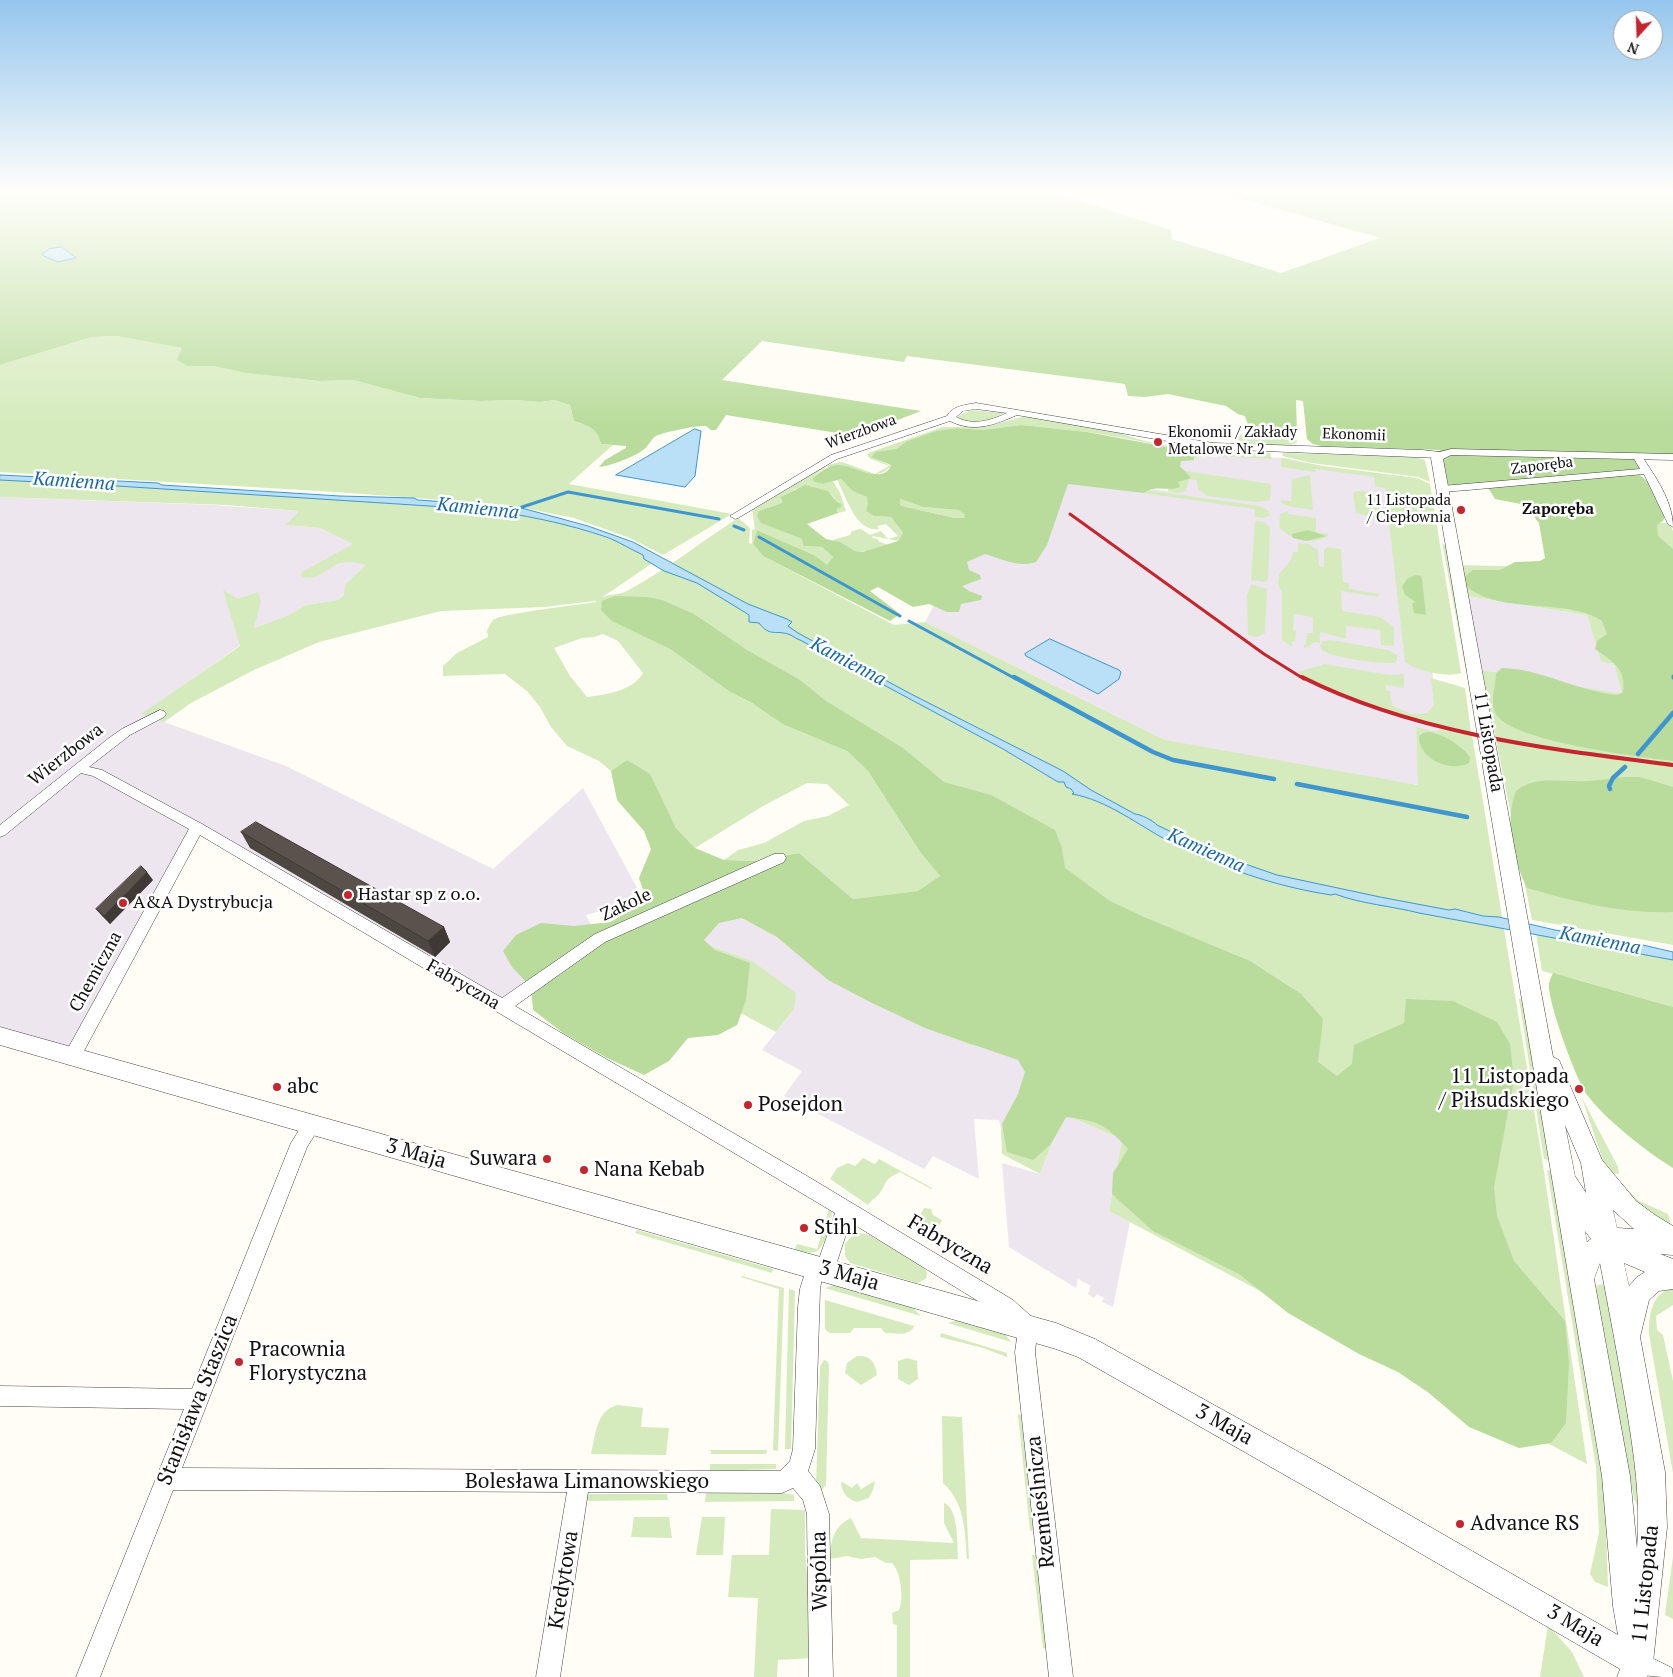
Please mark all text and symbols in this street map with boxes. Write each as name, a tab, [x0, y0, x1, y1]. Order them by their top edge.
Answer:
north arrow	[1613, 10, 1663, 60]
text: N	[1625, 38, 1641, 59]
street label: Wierzbowa	[823, 411, 899, 453]
place label: Ekonomii / Zakłady Metalowe Nr 2	[1168, 424, 1297, 459]
street label: Ekonomii	[1322, 425, 1386, 445]
marker: Ekonomii / Zakłady Metalowe Nr 2	[1152, 436, 1164, 448]
street label: Zaporęba	[1510, 453, 1574, 479]
water label: Kamienna	[32, 468, 116, 496]
place label: 11 Listopada / Ciepłownia	[1366, 492, 1451, 527]
water label: Kamienna	[436, 493, 520, 525]
district label: Zaporęba	[1522, 499, 1594, 519]
marker: 11 Listopada / Ciepłownia	[1455, 504, 1467, 516]
water label: Kamienna	[806, 633, 890, 691]
street label: 11 Listopada	[1469, 690, 1507, 794]
street label: Wierzbowa	[24, 719, 108, 791]
water label: Kamienna	[1164, 824, 1248, 878]
place label: Hastar sp z o.o.	[358, 884, 481, 906]
street label: Zakole	[597, 884, 655, 926]
marker: Hastar sp z o.o.	[342, 889, 354, 901]
place label: A&A Dystrybucja	[133, 892, 273, 914]
marker: A&A Dystrybucja	[117, 897, 129, 909]
water label: Kamienna	[1558, 922, 1642, 960]
street label: Chemiczna	[65, 928, 127, 1016]
street label: Fabryczna	[422, 955, 504, 1015]
place label: 11 Listopada / Piłsudskiego	[1439, 1064, 1569, 1114]
place label: abc	[287, 1074, 319, 1100]
marker: abc	[271, 1081, 283, 1093]
marker: 11 Listopada / Piłsudskiego	[1573, 1083, 1585, 1095]
place label: Posejdon	[758, 1092, 843, 1118]
marker: Posejdon	[742, 1099, 754, 1111]
street label: 3 Maja	[383, 1133, 449, 1175]
place label: Suwara	[469, 1146, 537, 1172]
marker: Suwara	[541, 1153, 553, 1165]
place label: Nana Kebab	[594, 1157, 705, 1183]
marker: Nana Kebab	[578, 1164, 590, 1176]
street label: Fabryczna	[903, 1210, 997, 1280]
place label: Stihl	[814, 1215, 858, 1241]
marker: Stihl	[798, 1222, 810, 1234]
street label: 3 Maja	[816, 1255, 882, 1297]
street label: Stanisława Staszica	[152, 1311, 244, 1489]
place label: Pracownia Florystyczna	[249, 1337, 367, 1387]
marker: Pracownia Florystyczna	[233, 1356, 245, 1368]
street label: 3 Maja	[1191, 1399, 1257, 1451]
street label: Rzemieślnicza	[1022, 1435, 1060, 1569]
street label: Bolesława Limanowskiego	[465, 1469, 709, 1495]
place label: Advance RS	[1470, 1511, 1579, 1537]
marker: Advance RS	[1454, 1518, 1466, 1530]
street label: 11 Listopada	[1627, 1524, 1665, 1644]
street label: Kredytowa	[544, 1529, 584, 1631]
street label: Wspólna	[807, 1531, 833, 1611]
street label: 3 Maja	[1542, 1599, 1608, 1653]

